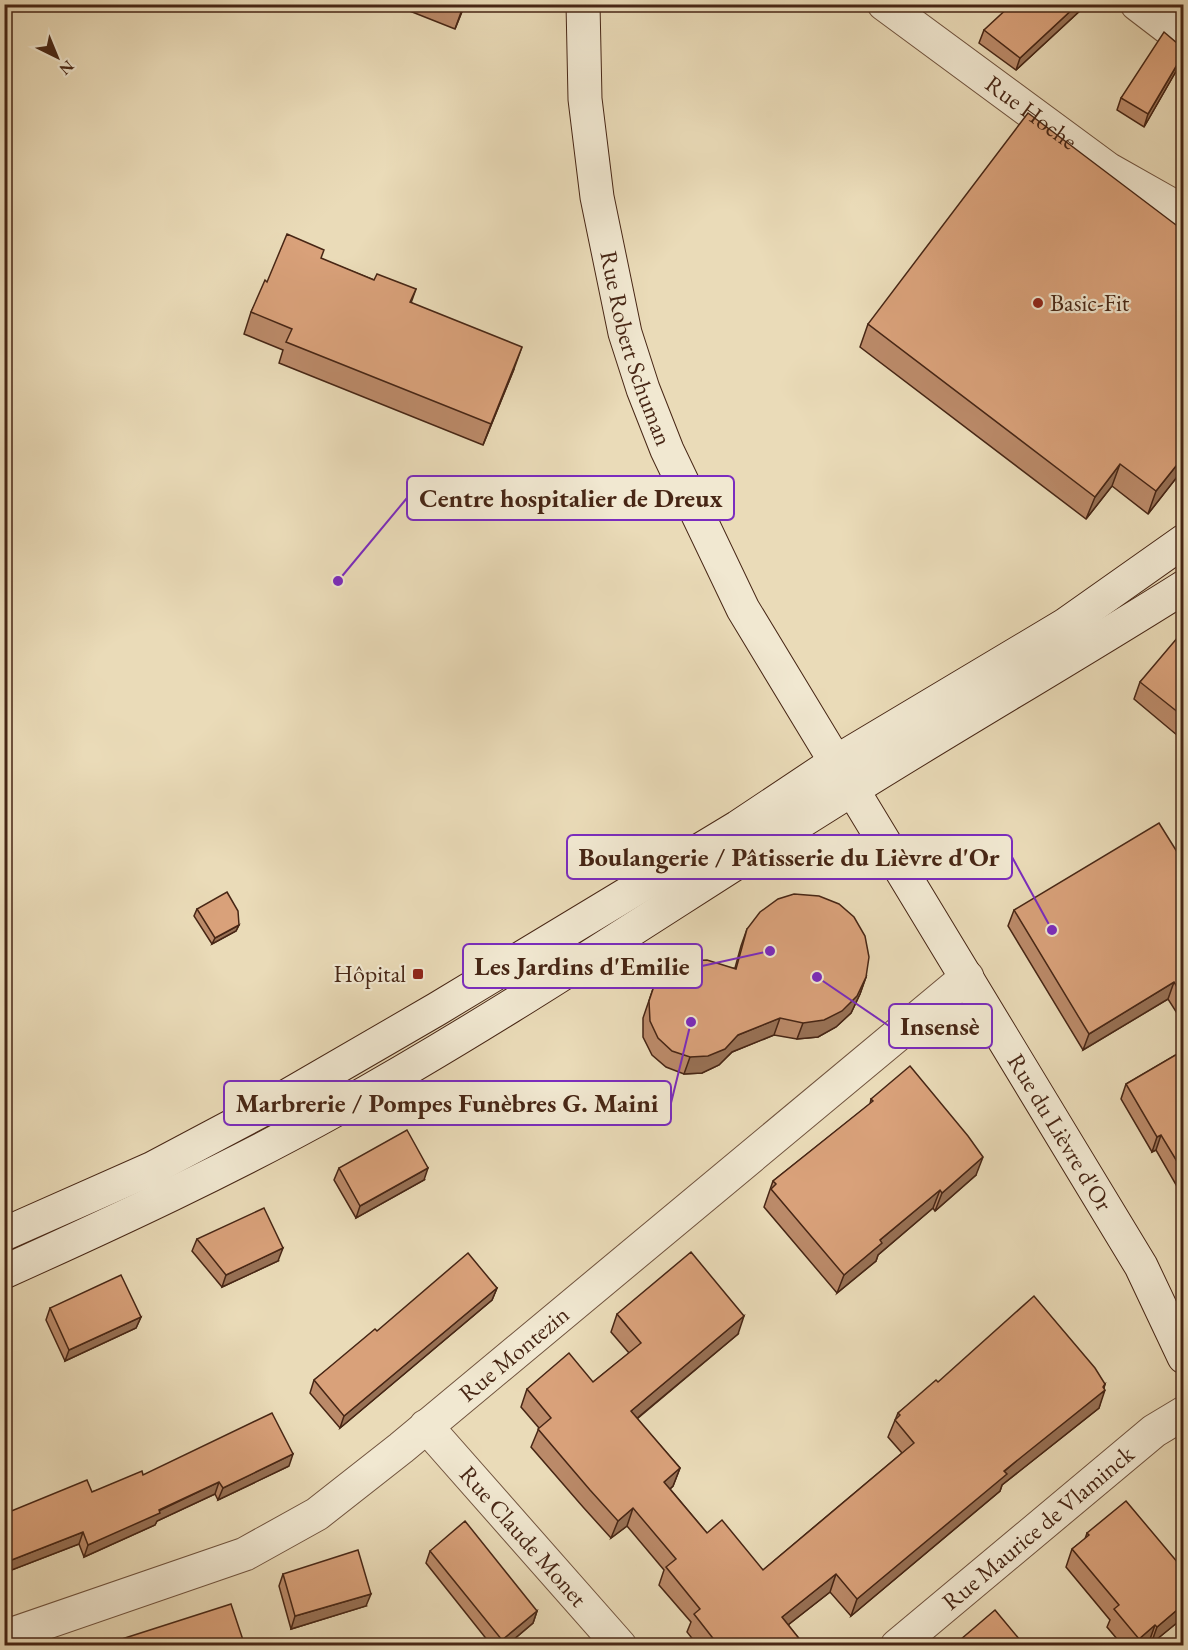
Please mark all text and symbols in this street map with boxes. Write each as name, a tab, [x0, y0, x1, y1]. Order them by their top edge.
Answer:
north arrow	[27, 27, 87, 87]
text: N	[55, 56, 79, 80]
street label: Rue Hoche	[979, 68, 1084, 156]
street label: Rue Robert Schuman	[593, 248, 680, 450]
place label: Basic-Fit	[1050, 287, 1130, 318]
marker: Basic-Fit	[1031, 296, 1045, 310]
callout: Centre hospitalier de Dreux	[407, 476, 734, 520]
text: Centre hospitalier de Dreux	[419, 481, 723, 515]
callout: Boulangerie / Pâtisserie du Lièvre d'Or	[567, 835, 1012, 879]
text: Boulangerie / Pâtisserie du Lièvre d'Or	[578, 840, 1000, 874]
callout: Les Jardins d'Emilie	[463, 944, 702, 988]
text: Les Jardins d'Emilie	[474, 949, 690, 983]
place label: Hôpital	[333, 958, 406, 989]
marker: Hôpital	[411, 967, 425, 981]
callout: Insensè	[889, 1004, 992, 1048]
text: Insensè	[900, 1009, 980, 1043]
street label: Rue du Lièvre d'Or	[1001, 1047, 1120, 1217]
callout: Marbrerie / Pompes Funèbres G. Maini	[224, 1081, 671, 1125]
text: Marbrerie / Pompes Funèbres G. Maini	[235, 1086, 659, 1120]
street label: Rue Montezin	[452, 1299, 575, 1408]
street label: Rue Maurice de Vlaminck	[935, 1438, 1141, 1617]
street label: Rue Claude Monet	[453, 1459, 594, 1613]

